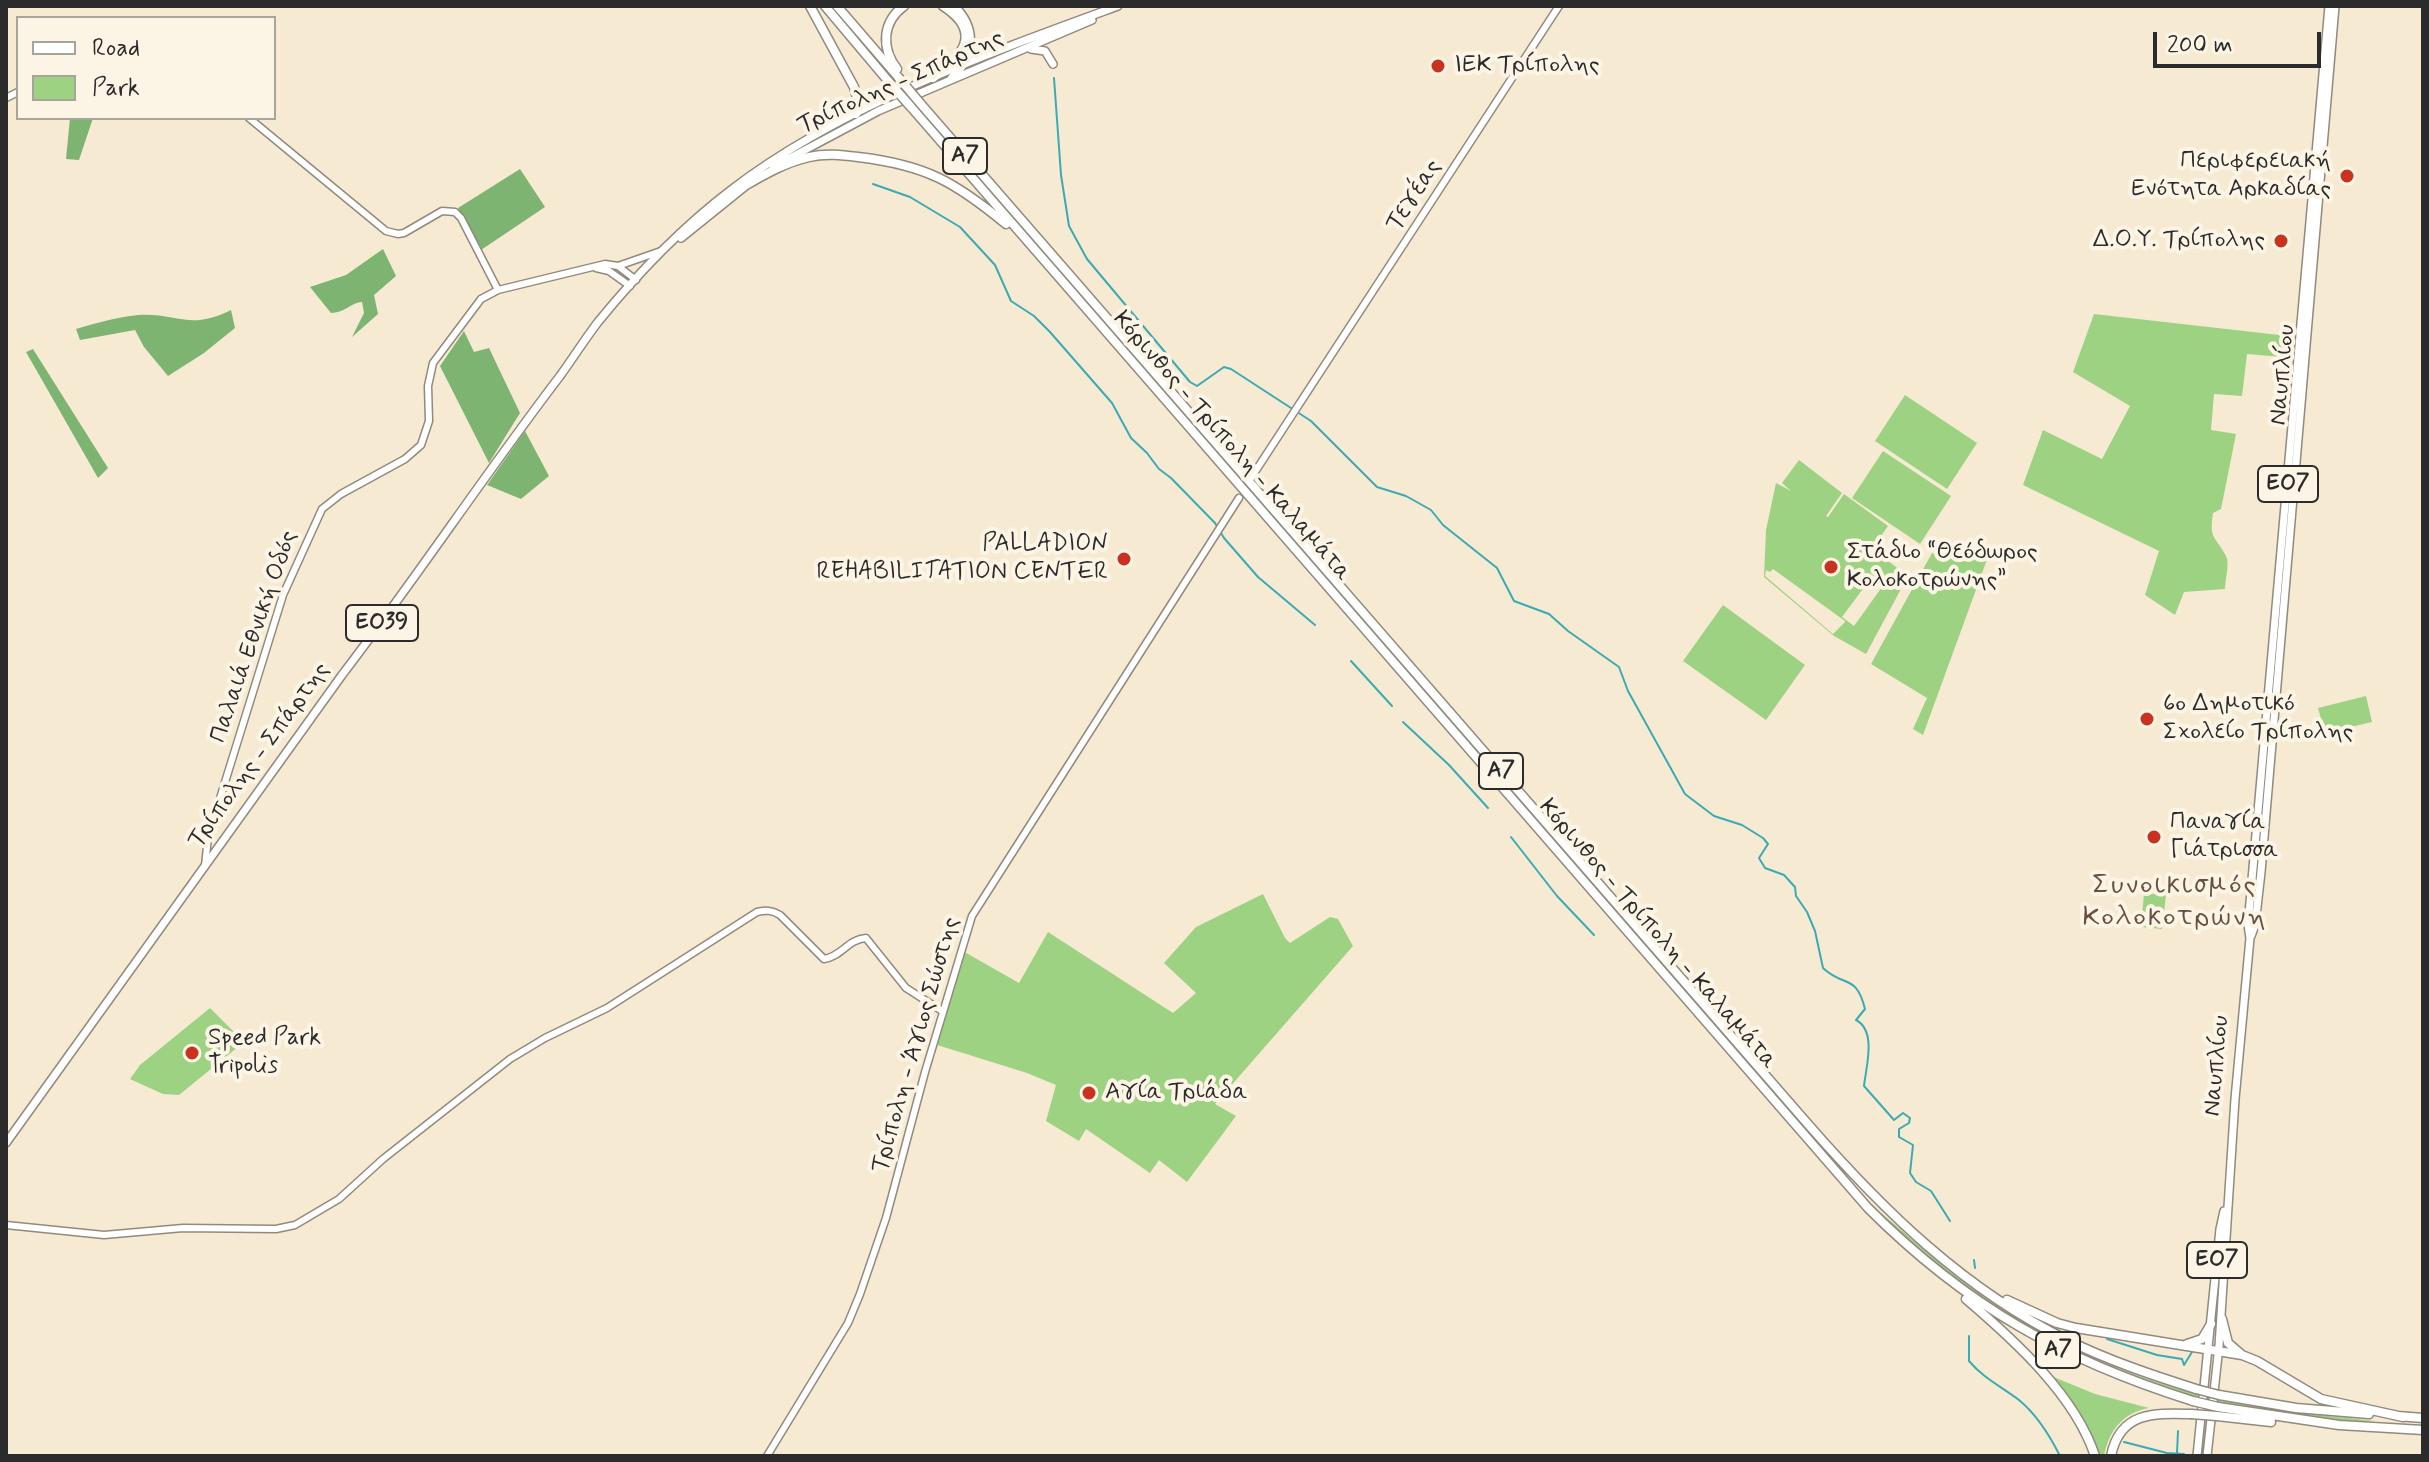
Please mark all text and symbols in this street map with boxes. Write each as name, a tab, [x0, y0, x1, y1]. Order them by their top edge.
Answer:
legend	[16, 16, 276, 120]
scale bar	[2157, 16, 2325, 66]
street label: Τρίπολης - Σπάρτης	[793, 25, 1009, 141]
text: 200 m	[2167, 30, 2233, 61]
text: Road	[92, 33, 140, 64]
place label: ΙΕΚ Τρίπολης	[1454, 52, 1600, 80]
marker: ΙΕΚ Τρίπολης	[1429, 57, 1447, 75]
text: Park	[92, 73, 140, 104]
road number: Α7	[943, 138, 987, 174]
place label: Περιφερειακή Ενότητα Αρκαδίας	[2131, 148, 2331, 204]
street label: Τεγέας	[1381, 155, 1449, 237]
marker: Περιφερειακή Ενότητα Αρκαδίας	[2338, 167, 2356, 185]
place label: Δ.Ο.Υ. Τρίπολης	[2093, 227, 2265, 255]
marker: Δ.Ο.Υ. Τρίπολης	[2272, 232, 2290, 250]
street label: Κόρινθος - Τρίπολη - Καλαμάτα	[1106, 306, 1356, 588]
street label: Ναυπλίου	[2265, 323, 2303, 427]
road number: ΕΟ7	[2258, 466, 2318, 502]
street label: Παλαιά Εθνική Οδός	[205, 527, 305, 747]
place label: PALLADION REHABILITATION CENTER	[817, 531, 1108, 587]
place label: Στάδιο “Θεόδωρος Κολοκοτρώνης”	[1847, 539, 2038, 595]
marker: PALLADION REHABILITATION CENTER	[1115, 550, 1133, 568]
marker: Στάδιο “Θεόδωρος Κολοκοτρώνης”	[1822, 558, 1840, 576]
road number: ΕΟ39	[346, 605, 418, 641]
street label: Τρίπολης - Σπάρτης	[183, 658, 337, 854]
place label: 6ο Δημοτικό Σχολείο Τρίπολης	[2163, 691, 2353, 747]
marker: 6ο Δημοτικό Σχολείο Τρίπολης	[2138, 710, 2156, 728]
road number: Α7	[1479, 753, 1523, 789]
street label: Κόρινθος - Τρίπολη - Καλαμάτα	[1532, 794, 1782, 1076]
place label: Παναγία Γιάτρισσα	[2170, 809, 2278, 865]
marker: Παναγία Γιάτρισσα	[2145, 828, 2163, 846]
district label: Συνοικισμός Κολοκοτρώνη	[2083, 870, 2267, 936]
street label: Τρίπολη - Άγιος Σώστης	[867, 914, 967, 1176]
street label: Ναυπλίου	[2199, 1014, 2237, 1118]
place label: Speed Park Tripolis	[208, 1025, 321, 1081]
marker: Speed Park Tripolis	[183, 1044, 201, 1062]
place label: Αγία Τριάδα	[1105, 1079, 1247, 1107]
marker: Αγία Τριάδα	[1080, 1084, 1098, 1102]
road number: ΕΟ7	[2187, 1242, 2247, 1278]
road number: Α7	[2036, 1332, 2080, 1368]

